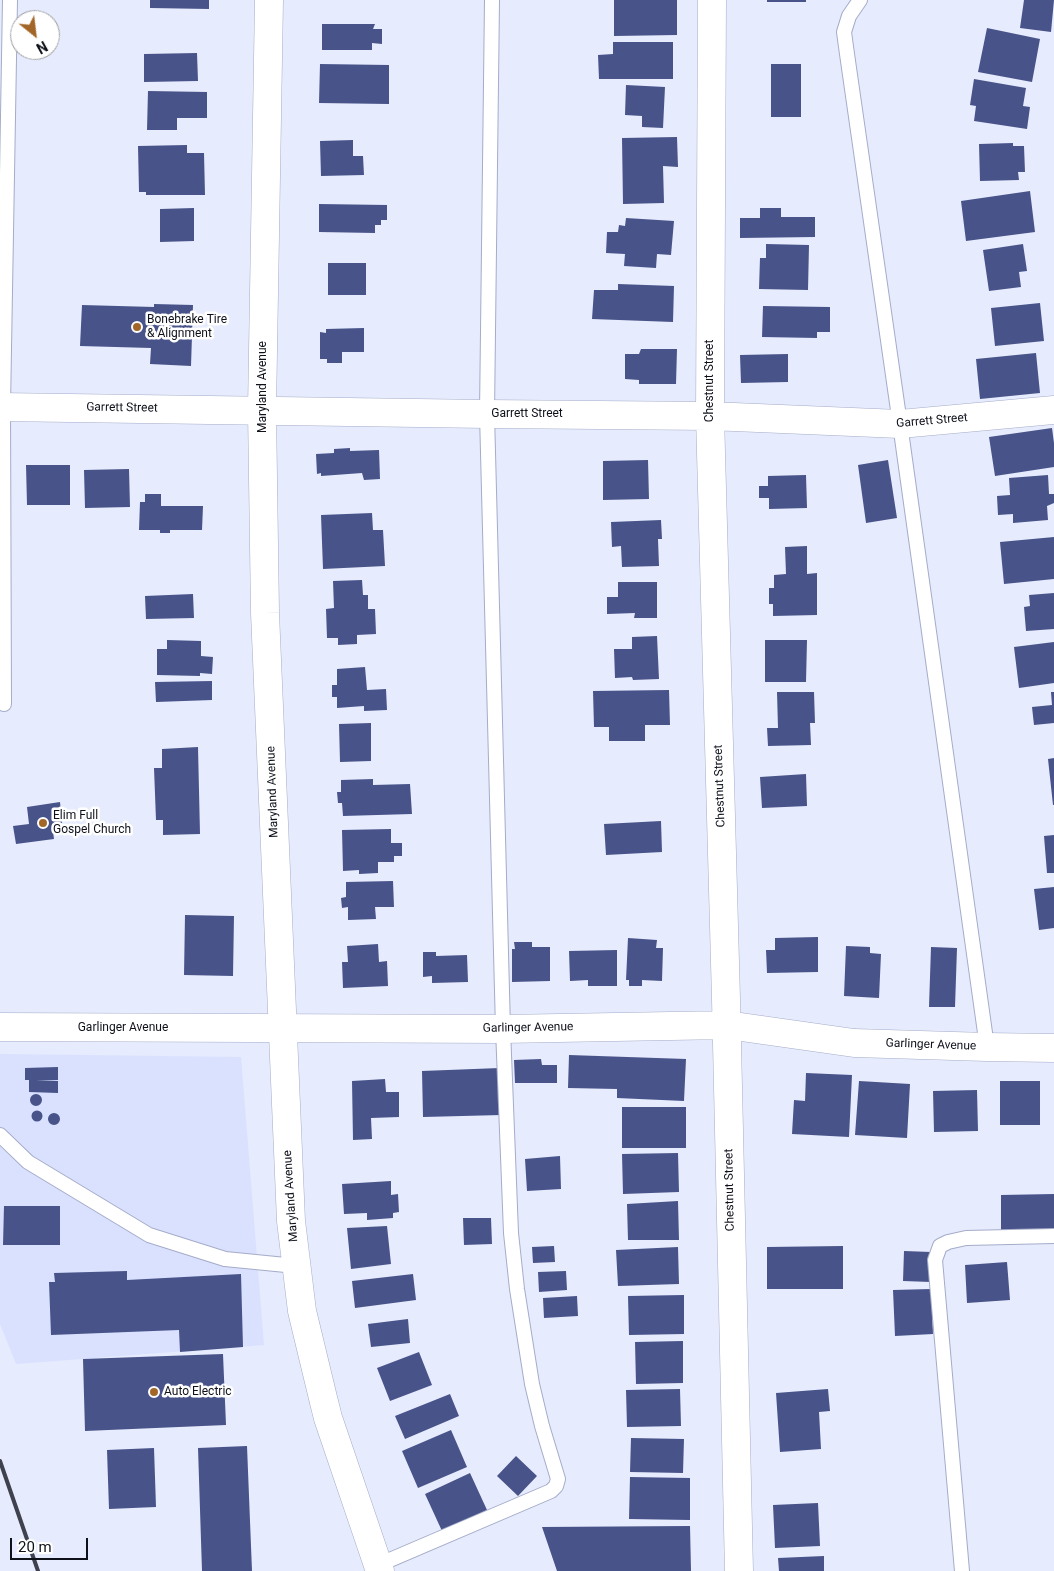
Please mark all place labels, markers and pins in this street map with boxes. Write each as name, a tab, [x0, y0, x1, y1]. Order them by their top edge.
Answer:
place label: Bonebrake Tire & Alignment	[147, 313, 227, 341]
marker: Bonebrake Tire & Alignment	[131, 321, 143, 333]
place label: Elim Full Gospel Church	[53, 809, 131, 837]
marker: Elim Full Gospel Church	[37, 817, 49, 829]
place label: Auto Electric	[164, 1385, 232, 1399]
marker: Auto Electric	[148, 1386, 160, 1398]

